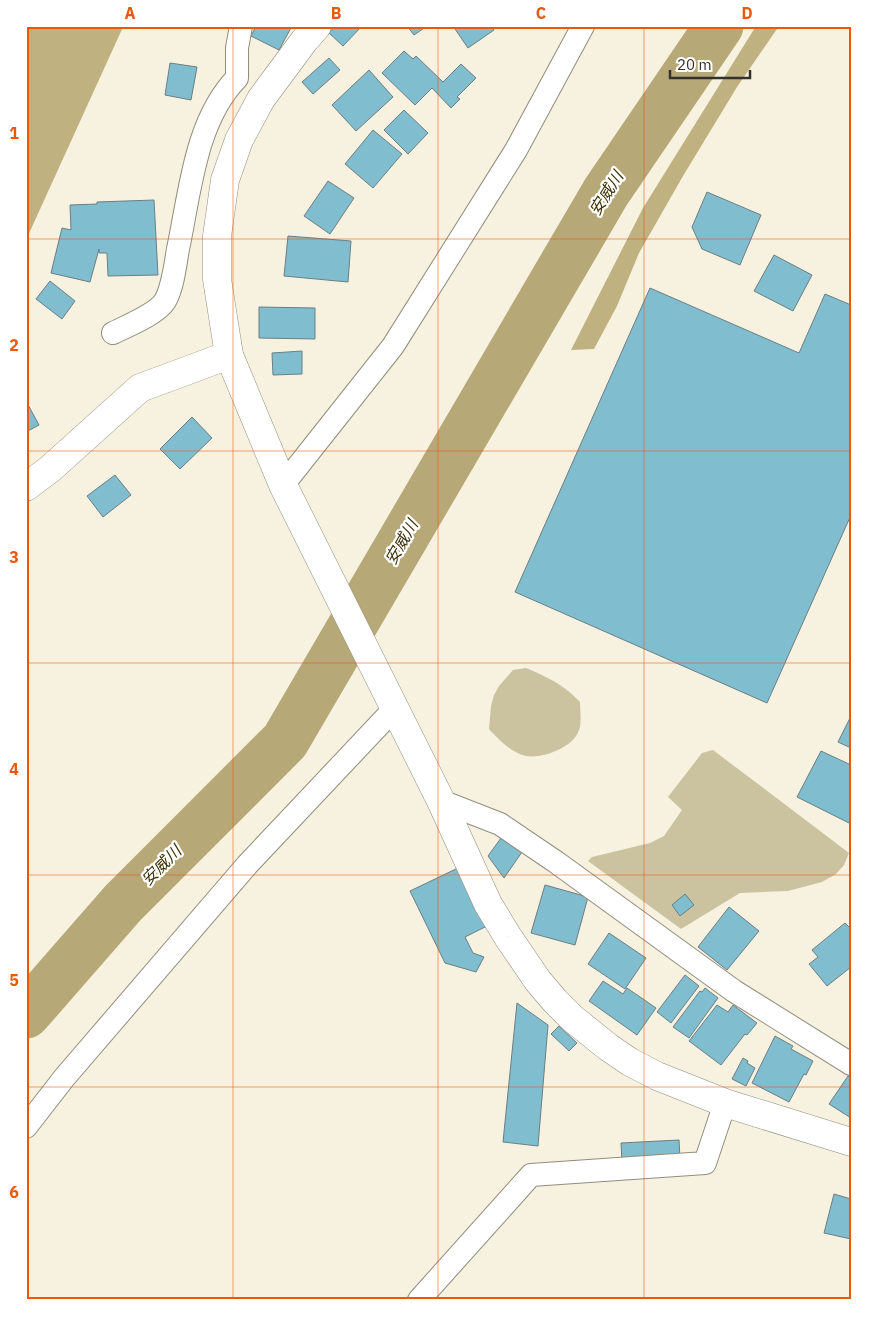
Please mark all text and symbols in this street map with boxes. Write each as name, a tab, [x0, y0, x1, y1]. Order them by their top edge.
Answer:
text: A	[125, 3, 136, 23]
text: B	[331, 3, 342, 23]
text: C	[536, 3, 546, 23]
text: D	[741, 3, 753, 23]
scale bar	[670, 48, 750, 80]
text: 20 m	[677, 55, 712, 74]
text: 1	[9, 123, 19, 143]
water label: 安威川	[585, 166, 628, 219]
text: 2	[9, 335, 19, 355]
water label: 安威川	[380, 514, 423, 568]
text: 3	[9, 547, 19, 567]
text: 4	[9, 759, 19, 779]
water label: 安威川	[137, 840, 186, 889]
text: 5	[9, 970, 19, 990]
text: 6	[9, 1182, 19, 1202]

